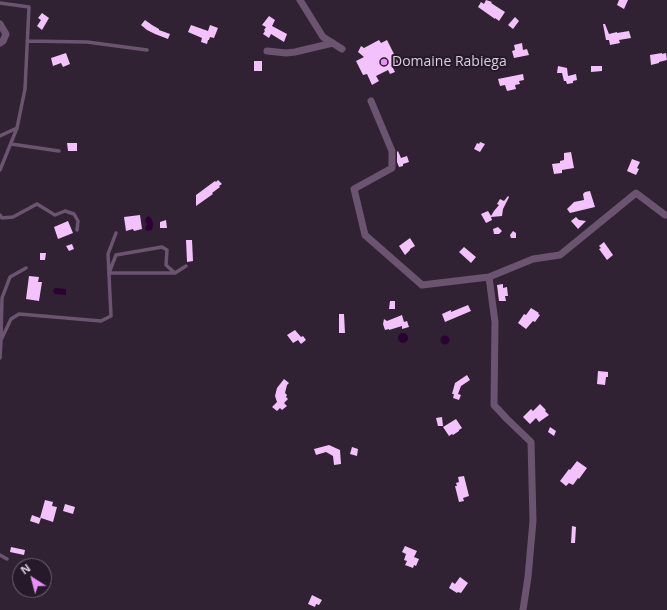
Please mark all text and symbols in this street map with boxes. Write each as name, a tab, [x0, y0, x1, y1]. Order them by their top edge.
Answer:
place label: Domaine Rabiega	[392, 54, 507, 70]
marker: Domaine Rabiega	[379, 57, 389, 67]
north arrow	[12, 558, 52, 598]
text: N	[17, 560, 33, 577]

